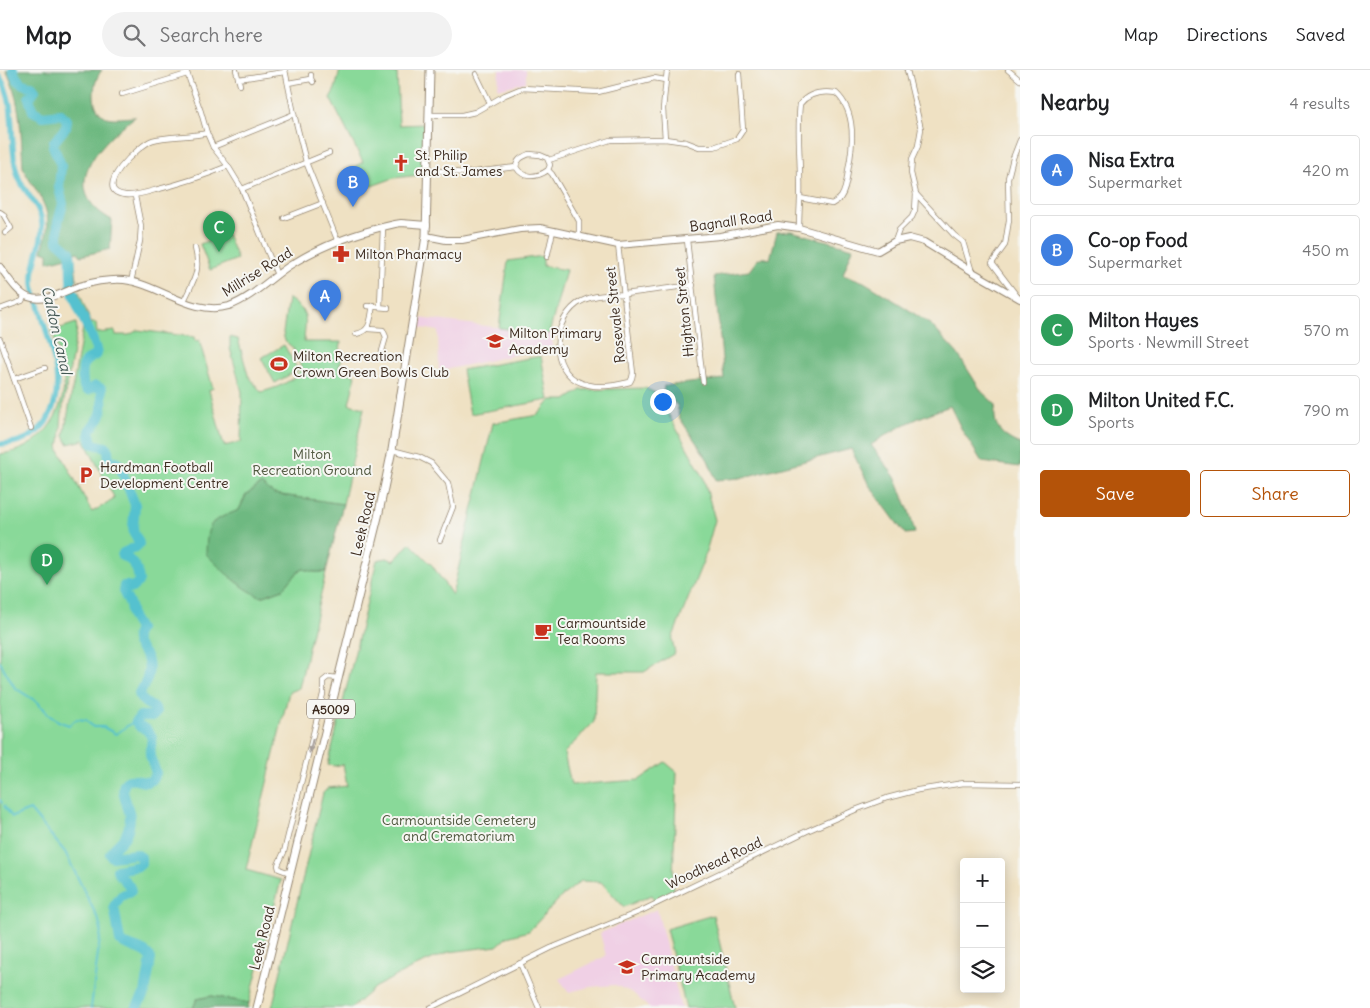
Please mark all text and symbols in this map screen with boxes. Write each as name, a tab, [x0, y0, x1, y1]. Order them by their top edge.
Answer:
search box	[102, 12, 452, 57]
text: Map	[25, 20, 72, 50]
icon: search	[120, 21, 148, 49]
text: Search here	[160, 23, 263, 47]
text: Map	[1123, 23, 1158, 46]
text: Directions	[1186, 23, 1268, 46]
text: Saved	[1296, 23, 1345, 46]
text: Nearby	[1040, 89, 1110, 116]
text: 4 results	[1289, 93, 1350, 113]
place label: St. Philip and St. James	[415, 146, 502, 180]
text: Nisa Extra	[1088, 148, 1175, 172]
church icon: St. Philip and St. James	[391, 153, 411, 173]
text: A	[1052, 160, 1062, 180]
text: 420 m	[1303, 160, 1349, 180]
pin: B	[337, 166, 369, 207]
text: Supermarket	[1088, 172, 1182, 192]
street label: Bagnall Road	[688, 206, 774, 236]
pin: C	[203, 211, 235, 252]
text: Co-op Food	[1088, 228, 1188, 252]
text: B	[1052, 240, 1062, 260]
text: 450 m	[1302, 240, 1349, 260]
street label: Millrise Road	[218, 243, 296, 301]
pharmacy icon: Milton Pharmacy	[331, 244, 351, 264]
place label: Milton Pharmacy	[355, 245, 462, 263]
text: Supermarket	[1088, 252, 1182, 272]
street label: Rosevale Street	[601, 266, 629, 364]
street label: Highton Street	[670, 266, 698, 358]
pin: A	[309, 280, 341, 321]
water label: Caldon Canal	[38, 284, 77, 379]
text: Milton Hayes	[1088, 308, 1199, 332]
text: C	[1052, 320, 1062, 340]
text: 570 m	[1304, 320, 1349, 340]
place label: Milton Primary Academy	[509, 324, 602, 358]
school or university icon: Milton Primary Academy	[485, 331, 505, 351]
text: Sports · Newmill Street	[1088, 332, 1249, 352]
place label: Milton Recreation Crown Green Bowls Club	[293, 347, 449, 381]
sports icon: Milton Recreation Crown Green Bowls Club	[269, 354, 289, 374]
text: Milton United F.C.	[1088, 388, 1234, 412]
your location	[650, 389, 676, 415]
text: D	[1051, 400, 1063, 420]
text: 790 m	[1304, 400, 1349, 420]
text: Sports	[1088, 412, 1134, 432]
park label: Milton Recreation Ground	[252, 445, 372, 479]
place label: Hardman Football Development Centre	[100, 458, 229, 492]
parking icon: Hardman Football Development Centre	[76, 465, 96, 485]
button: Save	[1040, 470, 1190, 517]
button: Share	[1200, 470, 1350, 517]
street label: Leek Road	[347, 490, 379, 558]
pin: D	[31, 544, 63, 585]
place label: Carmountside Tea Rooms	[557, 614, 646, 648]
cafe icon: Carmountside Tea Rooms	[533, 621, 553, 641]
road number: A5009	[307, 700, 355, 718]
one-way arrow	[306, 739, 314, 754]
park label: Carmountside Cemetery and Crematorium	[382, 811, 536, 845]
street label: Woodhead Road	[663, 833, 765, 893]
map controls	[960, 858, 1005, 993]
button: +	[960, 858, 1005, 903]
button: −	[960, 903, 1005, 948]
street label: Leek Road	[245, 904, 279, 972]
button: layers	[960, 948, 1005, 993]
place label: Carmountside Primary Academy	[641, 950, 755, 984]
school or university icon: Carmountside Primary Academy	[617, 957, 637, 977]

